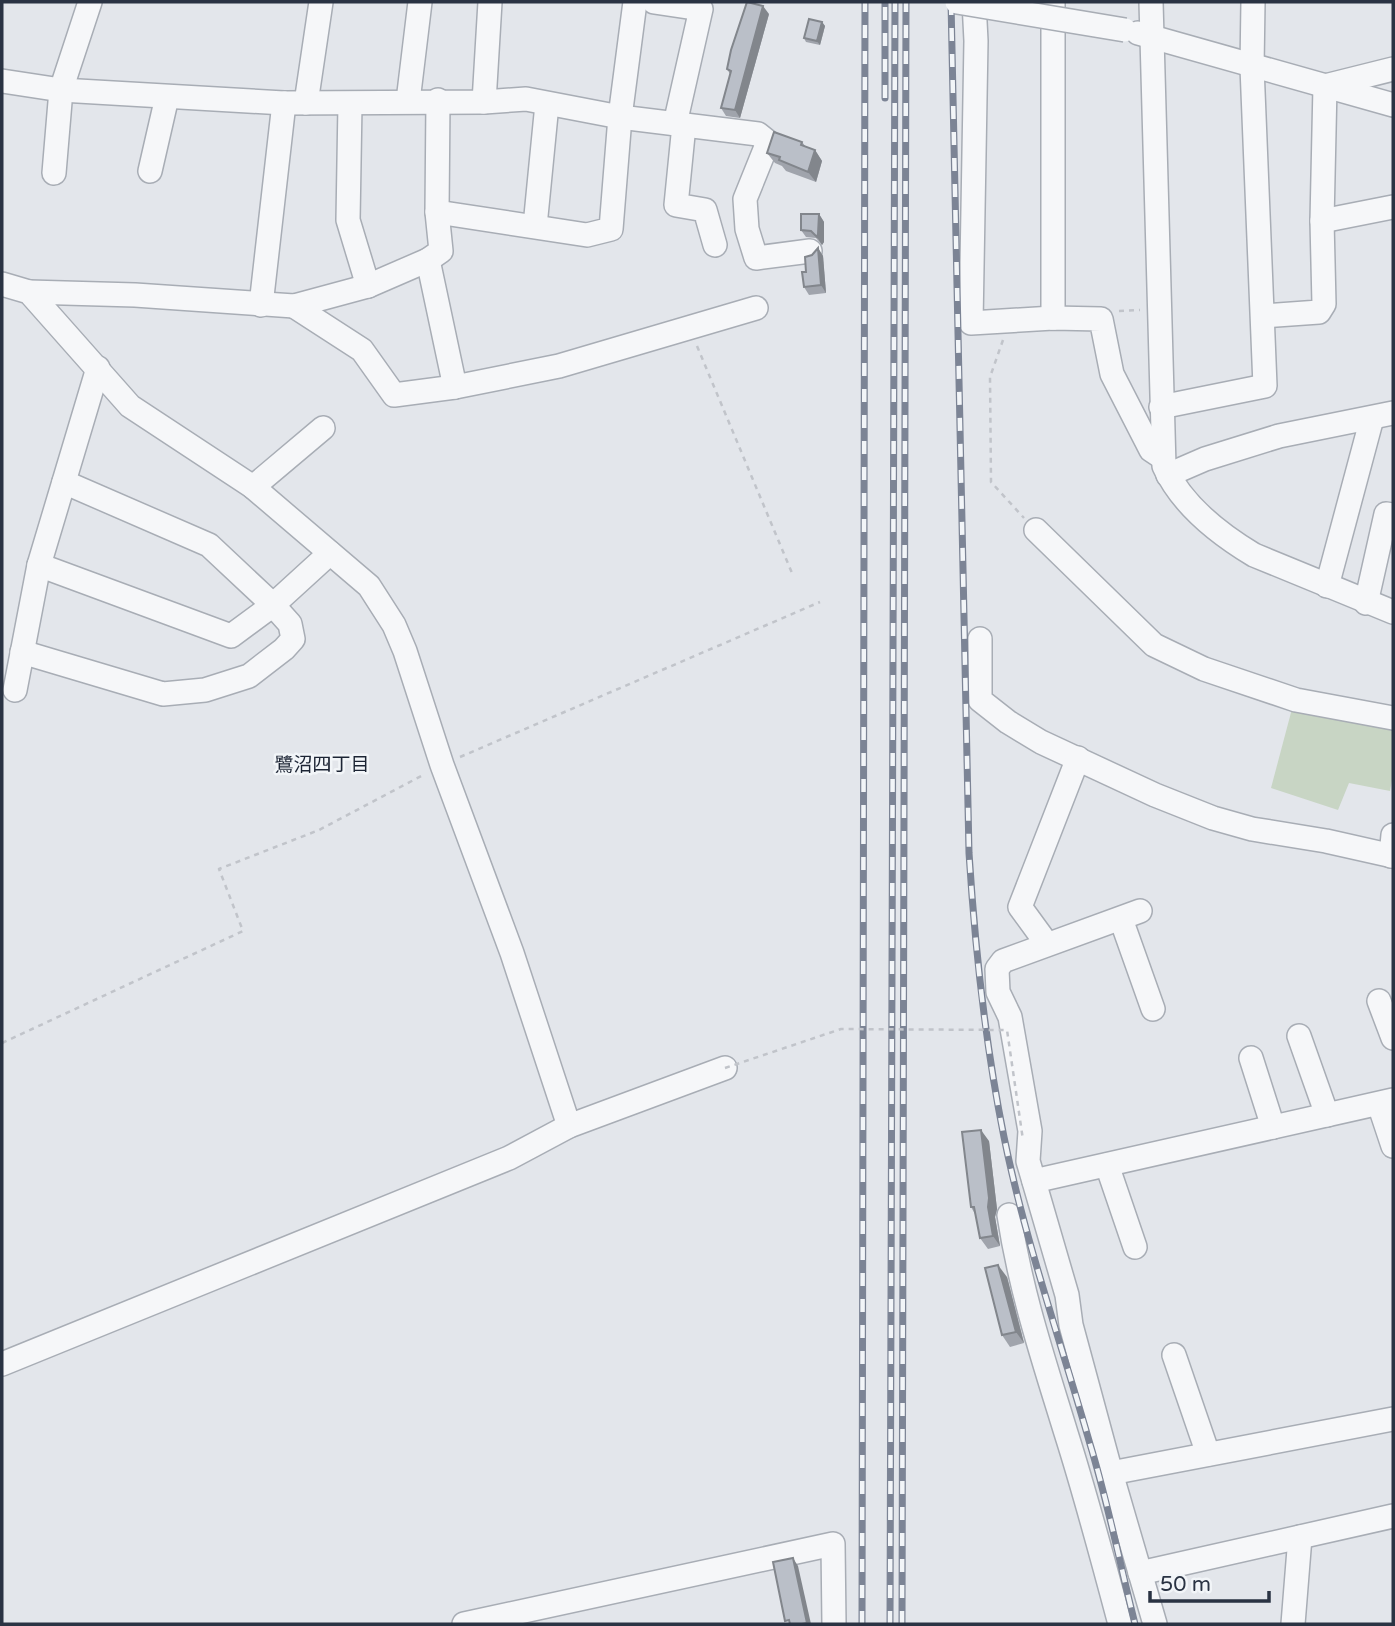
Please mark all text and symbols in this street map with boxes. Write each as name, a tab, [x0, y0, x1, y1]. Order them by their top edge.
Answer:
district label: 鷺沼四丁目	[274, 754, 370, 776]
scale bar	[1150, 1560, 1269, 1604]
text: 50 m	[1160, 1572, 1211, 1597]

